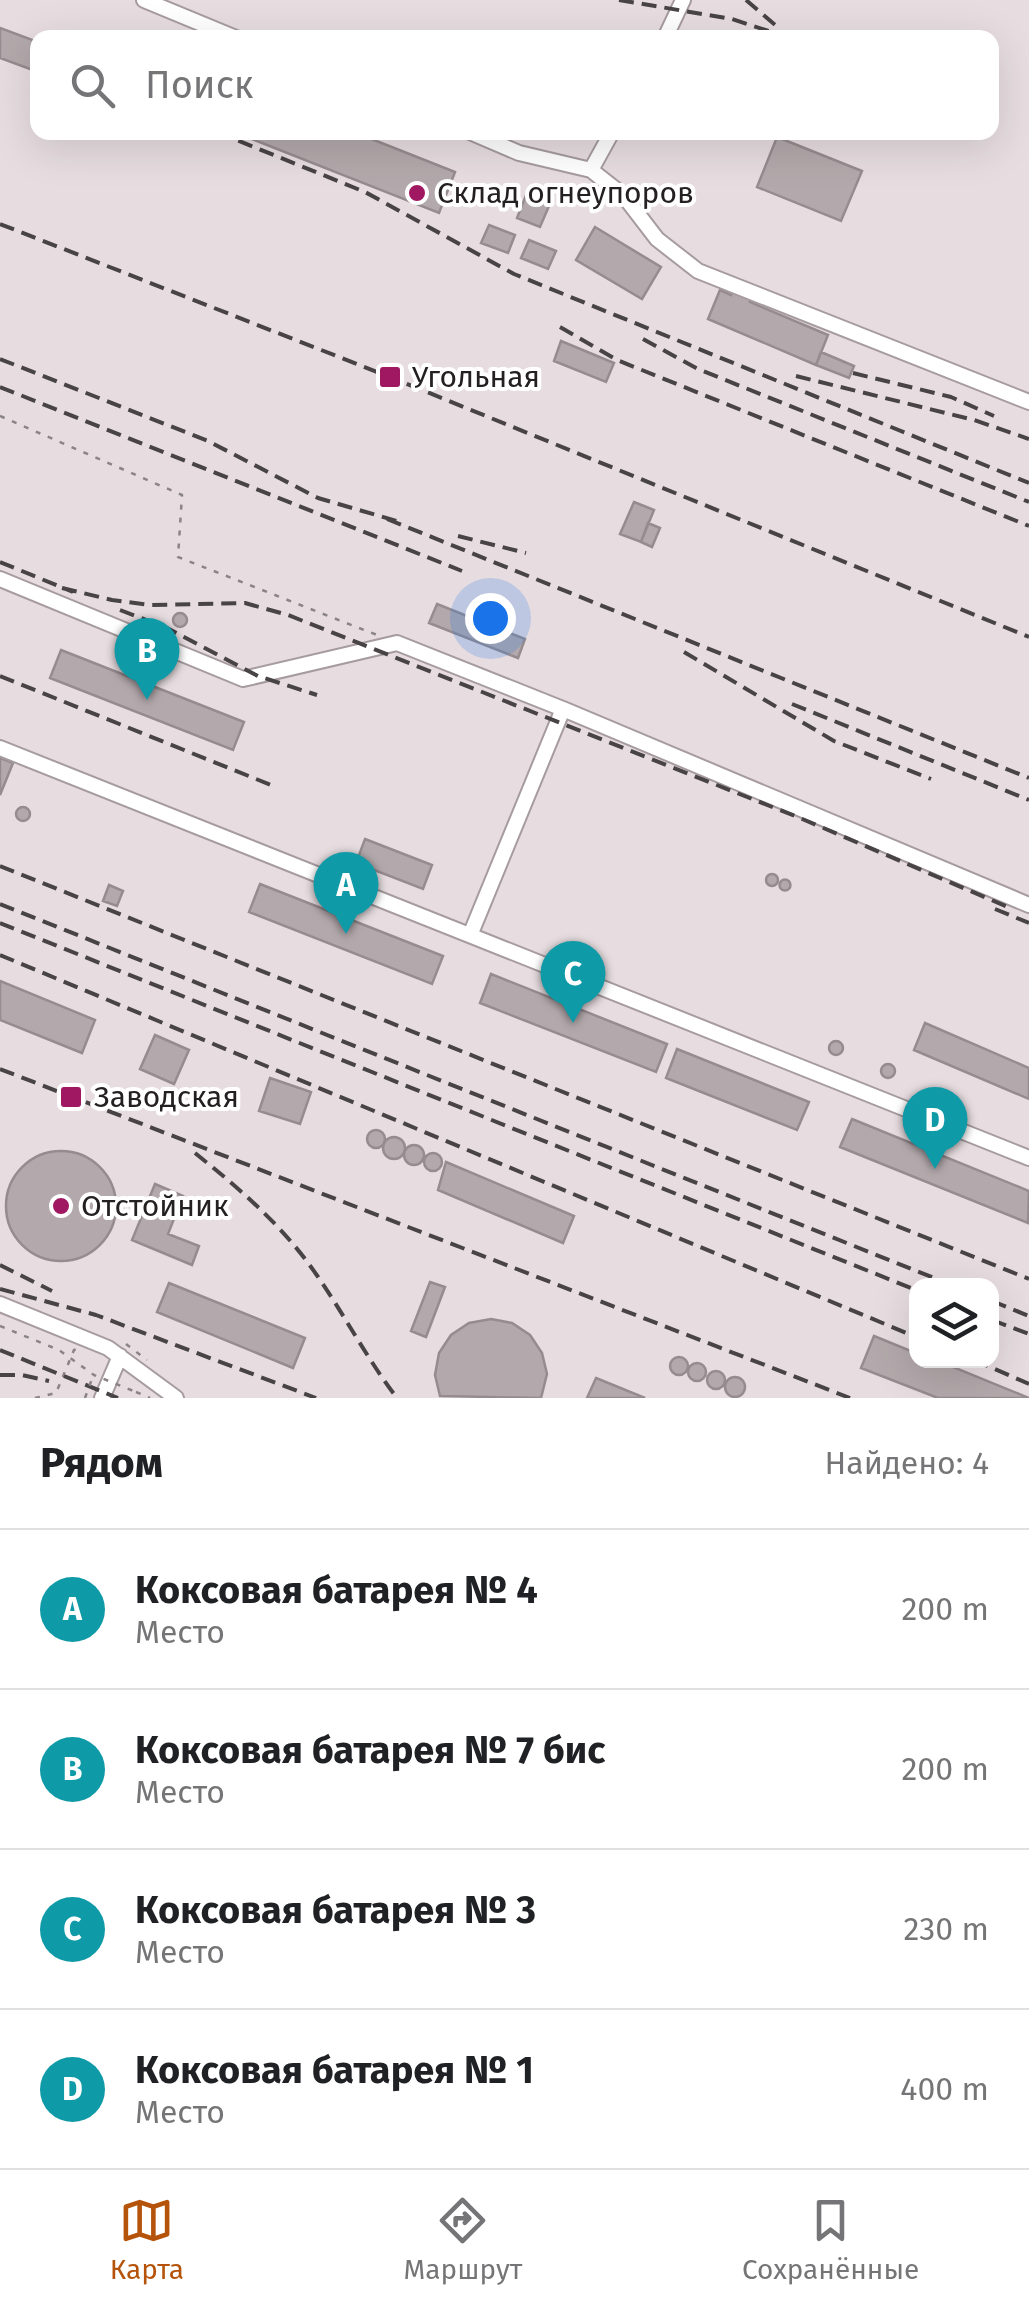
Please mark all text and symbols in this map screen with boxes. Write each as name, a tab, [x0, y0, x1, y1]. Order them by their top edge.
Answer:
search box	[30, 30, 999, 140]
icon: search	[65, 58, 120, 113]
text: Поиск	[145, 62, 254, 108]
place label: Склад огнеупоров	[437, 175, 694, 211]
marker: Склад огнеупоров	[406, 182, 428, 204]
place label: Угольная	[412, 359, 540, 395]
marker: Угольная	[377, 364, 403, 390]
your location	[465, 593, 516, 644]
pin: B	[114, 618, 180, 700]
pin: A	[314, 852, 378, 934]
pin: C	[540, 940, 606, 1023]
place label: Заводская	[94, 1079, 239, 1115]
marker: Заводская	[58, 1084, 84, 1110]
pin: D	[902, 1086, 968, 1169]
place label: Отстойник	[81, 1188, 229, 1224]
marker: Отстойник	[50, 1195, 72, 1217]
map controls	[909, 1278, 999, 1368]
button: layers	[909, 1278, 999, 1368]
text: Рядом	[40, 1438, 163, 1488]
text: Найдено: 4	[825, 1444, 989, 1482]
text: Коксовая батарея № 4	[135, 1567, 538, 1613]
text: A	[63, 1590, 82, 1628]
text: 200 m	[902, 1590, 989, 1628]
text: Место	[135, 1613, 225, 1651]
text: Коксовая батарея № 7 бис	[135, 1727, 605, 1773]
text: B	[63, 1750, 82, 1788]
text: 200 m	[902, 1750, 989, 1788]
text: Место	[135, 1773, 225, 1811]
text: Коксовая батарея № 3	[135, 1887, 536, 1933]
text: C	[63, 1910, 82, 1948]
text: 230 m	[904, 1910, 989, 1948]
text: Место	[135, 1933, 225, 1971]
text: Коксовая батарея № 1	[135, 2047, 534, 2093]
text: D	[62, 2070, 83, 2108]
text: 400 m	[900, 2070, 989, 2108]
text: Место	[135, 2093, 225, 2131]
tab: Карта	[110, 2193, 184, 2286]
tab: Маршрут	[404, 2193, 522, 2286]
tab: Сохранённые	[742, 2193, 919, 2286]

